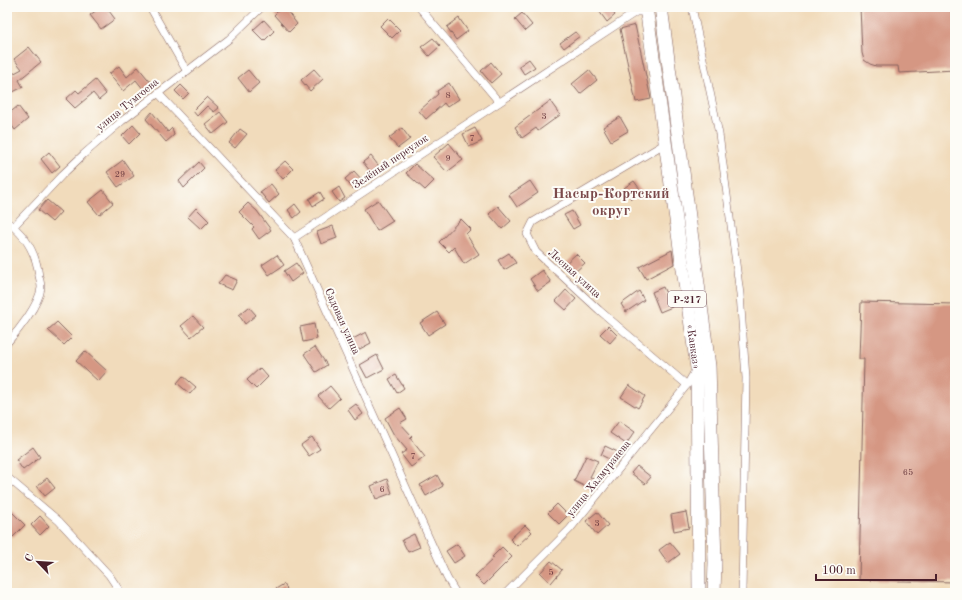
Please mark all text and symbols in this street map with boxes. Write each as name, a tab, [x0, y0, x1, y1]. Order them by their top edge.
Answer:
street label: улица Тумгоева	[95, 76, 162, 134]
house number: 8	[445, 91, 451, 100]
house number: 3	[541, 112, 547, 121]
street label: Зелёный переулок	[351, 133, 431, 192]
house number: 7	[469, 134, 475, 143]
house number: 9	[445, 154, 451, 163]
house number: 29	[115, 170, 125, 179]
district label: Насыр-Кортский округ	[552, 187, 670, 219]
street label: Лесная улица	[545, 248, 603, 301]
street label: Садовая улица	[322, 287, 361, 357]
road number: Р-217	[668, 291, 706, 307]
street label: «Кавказ»	[684, 324, 701, 370]
street label: улица Халмурзиева	[565, 438, 634, 519]
house number: 7	[410, 452, 416, 461]
house number: 65	[903, 468, 913, 477]
house number: 6	[379, 485, 385, 494]
house number: 3	[594, 519, 600, 528]
north arrow	[18, 542, 58, 582]
text: С	[24, 553, 37, 564]
scale bar	[816, 556, 936, 582]
text: 100 m	[822, 565, 856, 577]
house number: 5	[548, 568, 554, 577]

